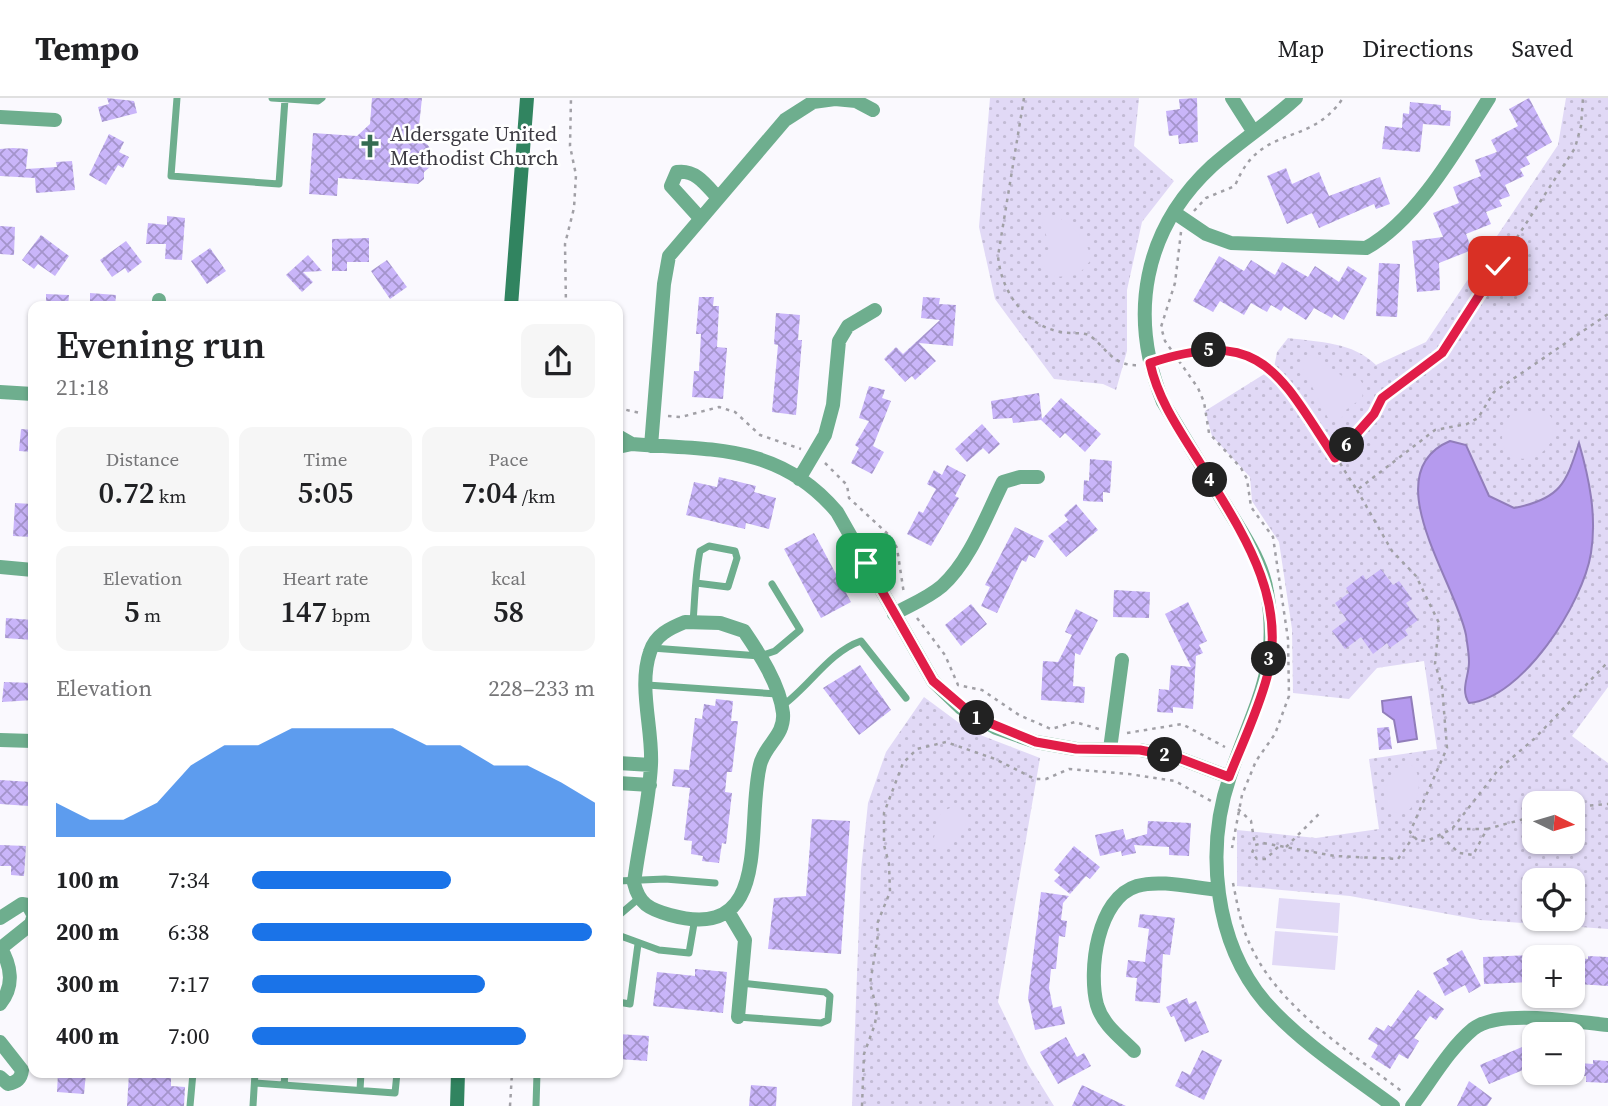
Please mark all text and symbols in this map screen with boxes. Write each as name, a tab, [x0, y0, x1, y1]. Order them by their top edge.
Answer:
text: Tempo	[35, 26, 139, 71]
text: Map	[1277, 32, 1324, 65]
text: Directions	[1362, 32, 1473, 65]
text: Saved	[1511, 32, 1573, 65]
place label: Aldersgate United Methodist Church	[390, 119, 559, 172]
church icon: Aldersgate United Methodist Church	[356, 132, 384, 160]
pin	[1468, 236, 1528, 296]
icon: check	[1479, 247, 1517, 285]
text: Evening run	[56, 319, 265, 371]
button: share	[521, 324, 595, 398]
pin: 5	[1192, 332, 1226, 368]
text: 5	[1203, 336, 1214, 362]
text: 21:18	[56, 371, 109, 403]
pin: 6	[1330, 428, 1364, 462]
text: 6	[1341, 431, 1352, 457]
text: Distance	[106, 446, 179, 472]
text: Time	[304, 446, 347, 472]
text: Pace	[489, 446, 528, 472]
pin: 4	[1192, 462, 1228, 498]
text: 4	[1204, 466, 1215, 492]
text: 0.72	[99, 472, 154, 513]
text: 5:05	[298, 472, 353, 513]
text: 7:04	[461, 472, 517, 513]
text: km	[154, 483, 186, 509]
text: /km	[517, 483, 556, 509]
pin	[836, 533, 896, 593]
icon: arrive	[847, 544, 885, 582]
text: Elevation	[103, 565, 182, 591]
text: Heart rate	[282, 565, 369, 591]
text: kcal	[491, 565, 526, 591]
text: 5	[124, 591, 140, 632]
text: 147	[280, 591, 327, 632]
text: 58	[493, 591, 524, 632]
text: m	[140, 602, 161, 628]
text: bpm	[327, 602, 371, 628]
pin: 3	[1252, 642, 1286, 676]
text: 3	[1263, 645, 1274, 671]
text: Elevation	[56, 672, 152, 704]
text: 228–233 m	[488, 672, 595, 704]
pin: 1	[960, 700, 995, 736]
text: 1	[971, 704, 982, 730]
pin: 2	[1148, 738, 1182, 772]
text: 2	[1159, 741, 1170, 767]
north arrow	[1522, 791, 1586, 854]
map controls	[1522, 791, 1585, 1085]
text: 100 m	[56, 864, 119, 896]
text: 7:34	[168, 864, 209, 896]
button: locate	[1522, 868, 1585, 931]
text: 200 m	[56, 916, 119, 948]
text: 6:38	[168, 916, 209, 948]
button: +	[1522, 945, 1585, 1008]
text: 300 m	[56, 968, 119, 1000]
text: 7:17	[168, 968, 209, 1000]
text: 400 m	[56, 1020, 119, 1052]
text: 7:00	[168, 1020, 209, 1052]
button: −	[1522, 1022, 1585, 1085]

